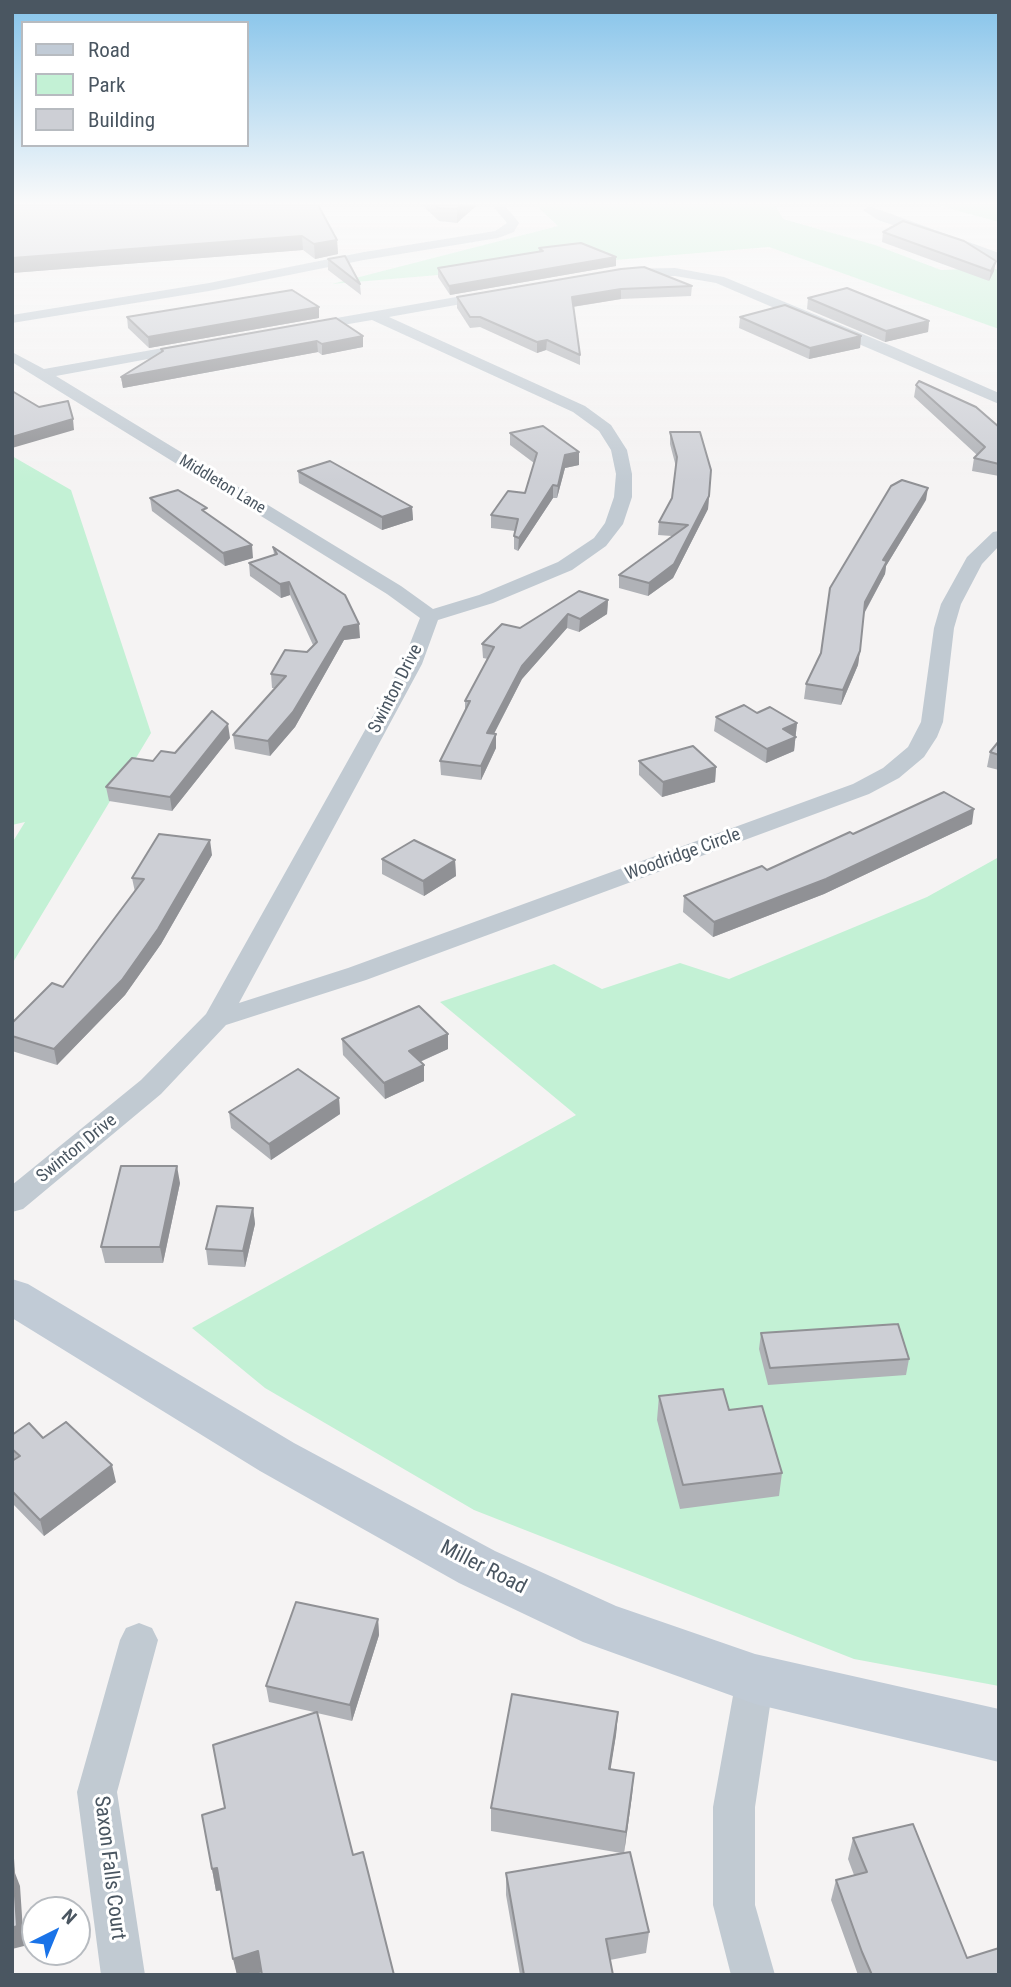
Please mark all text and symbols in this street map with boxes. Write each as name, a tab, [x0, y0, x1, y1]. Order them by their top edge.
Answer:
legend	[21, 21, 248, 147]
text: Road	[88, 38, 130, 62]
text: Park	[88, 73, 125, 97]
text: Building	[88, 108, 155, 132]
street label: Middleton Lane	[175, 452, 269, 518]
street label: Swinton Drive	[364, 641, 428, 737]
street label: Woodridge Circle	[622, 824, 744, 886]
street label: Swinton Drive	[33, 1110, 121, 1188]
street label: Miller Road	[436, 1536, 530, 1600]
street label: Saxon Falls Court	[88, 1794, 130, 1942]
north arrow	[21, 1896, 91, 1966]
text: N	[57, 1904, 81, 1929]

